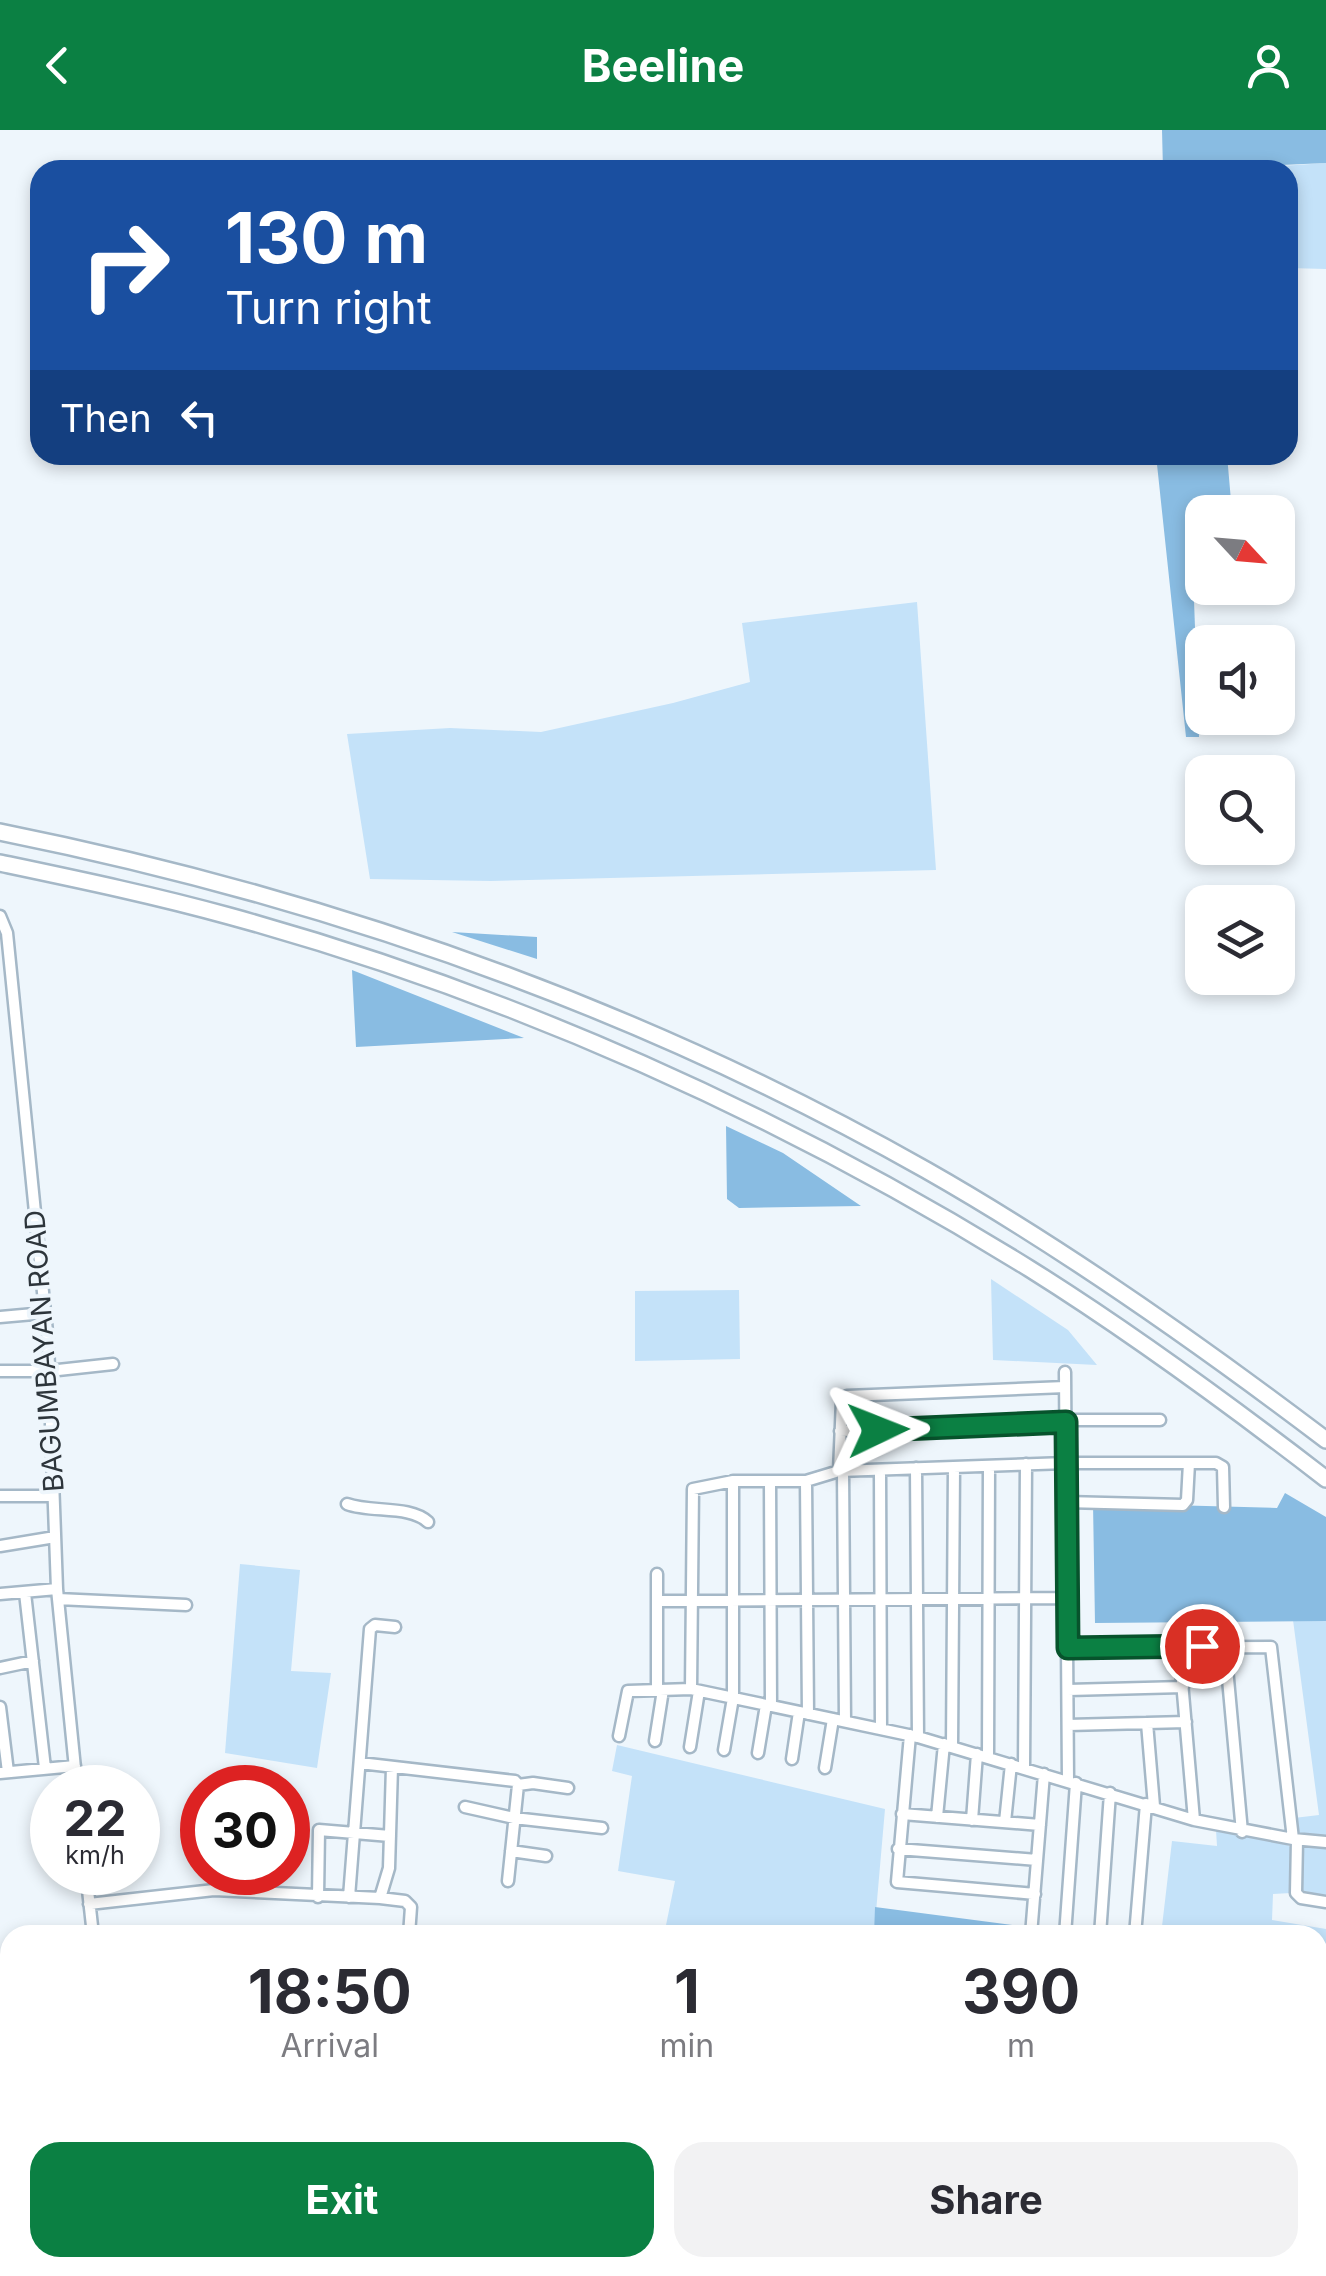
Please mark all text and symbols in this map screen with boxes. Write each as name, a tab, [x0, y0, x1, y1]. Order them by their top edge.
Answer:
icon: back	[30, 38, 85, 93]
text: Beeline	[582, 38, 744, 93]
icon: person	[1241, 38, 1296, 93]
text: 130 m	[225, 195, 428, 280]
icon: right	[60, 200, 190, 330]
text: Turn right	[225, 280, 432, 335]
icon: left	[172, 390, 227, 445]
text: Then	[60, 395, 152, 441]
north arrow	[1185, 495, 1295, 605]
map controls	[1185, 495, 1295, 995]
button: sound	[1185, 625, 1295, 735]
button: search	[1185, 755, 1295, 865]
button: layers	[1185, 885, 1295, 995]
street label: BAGUMBAYAN ROAD	[17, 1209, 71, 1493]
position arrow	[826, 1378, 930, 1482]
pin	[1160, 1604, 1245, 1689]
icon: arrive	[1175, 1619, 1230, 1674]
speed limit sign: 30	[180, 1765, 310, 1895]
text: 22	[64, 1788, 127, 1848]
text: km/h	[65, 1840, 125, 1870]
text: 18:50	[248, 1955, 412, 2027]
text: 1	[674, 1955, 700, 2027]
text: 390	[962, 1955, 1080, 2027]
text: Arrival	[281, 2026, 379, 2065]
text: min	[659, 2026, 714, 2065]
text: m	[1007, 2026, 1035, 2065]
button: Exit	[30, 2142, 654, 2257]
button: Share	[674, 2142, 1298, 2257]

